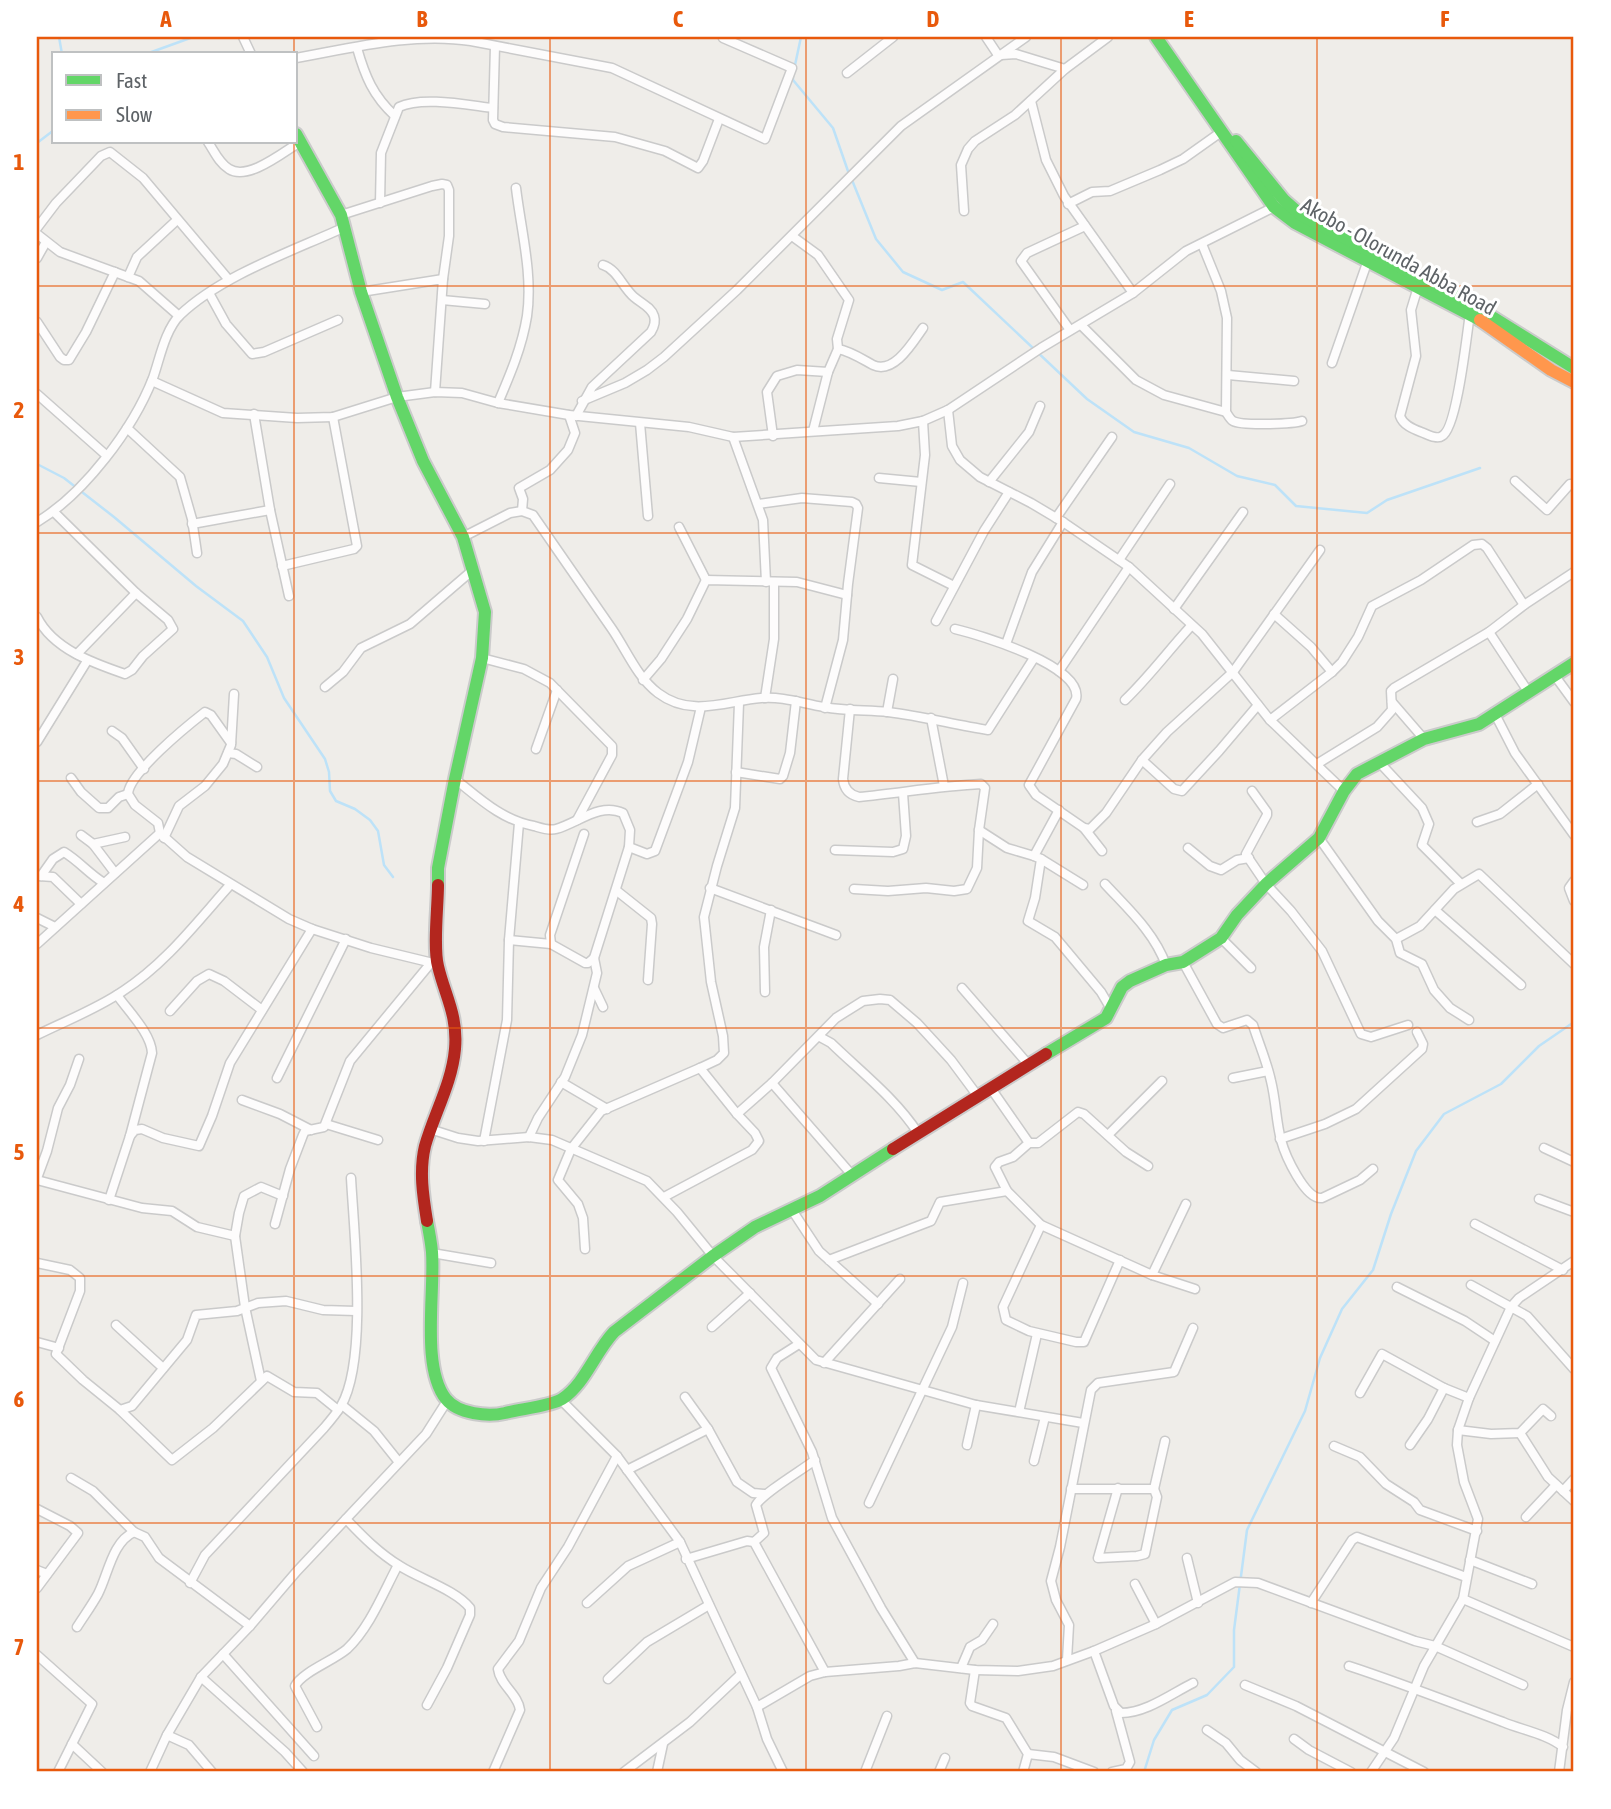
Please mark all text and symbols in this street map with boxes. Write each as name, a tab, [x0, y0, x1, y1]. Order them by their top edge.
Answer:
text: A	[159, 6, 172, 32]
text: B	[417, 6, 428, 32]
text: C	[673, 6, 684, 32]
text: D	[927, 6, 940, 32]
text: E	[1184, 6, 1194, 32]
text: F	[1440, 6, 1450, 32]
legend	[52, 52, 298, 144]
text: Fast	[116, 68, 147, 92]
text: Slow	[116, 102, 153, 126]
text: 1	[14, 149, 25, 175]
street label: Akobo - Olorunda Abba Road	[1297, 192, 1501, 320]
text: 2	[14, 397, 24, 423]
text: 3	[14, 644, 24, 670]
text: 4	[13, 891, 25, 917]
text: 5	[14, 1139, 25, 1165]
text: 6	[14, 1386, 25, 1412]
text: 7	[14, 1634, 24, 1660]

